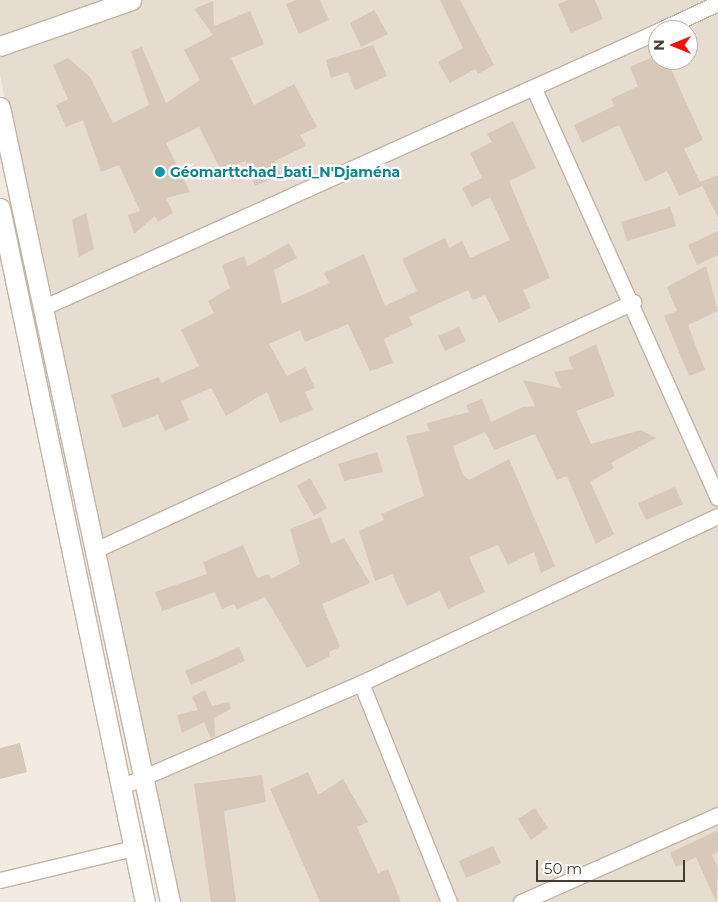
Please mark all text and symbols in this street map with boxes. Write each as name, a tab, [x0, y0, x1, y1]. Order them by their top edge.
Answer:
north arrow	[648, 20, 698, 70]
text: N	[650, 39, 668, 51]
place label: Géomarttchad_bati_N'Djaména	[170, 164, 400, 180]
marker: Géomarttchad_bati_N'Djaména	[154, 166, 166, 178]
scale bar	[538, 850, 687, 882]
text: 50 m	[544, 859, 582, 878]

